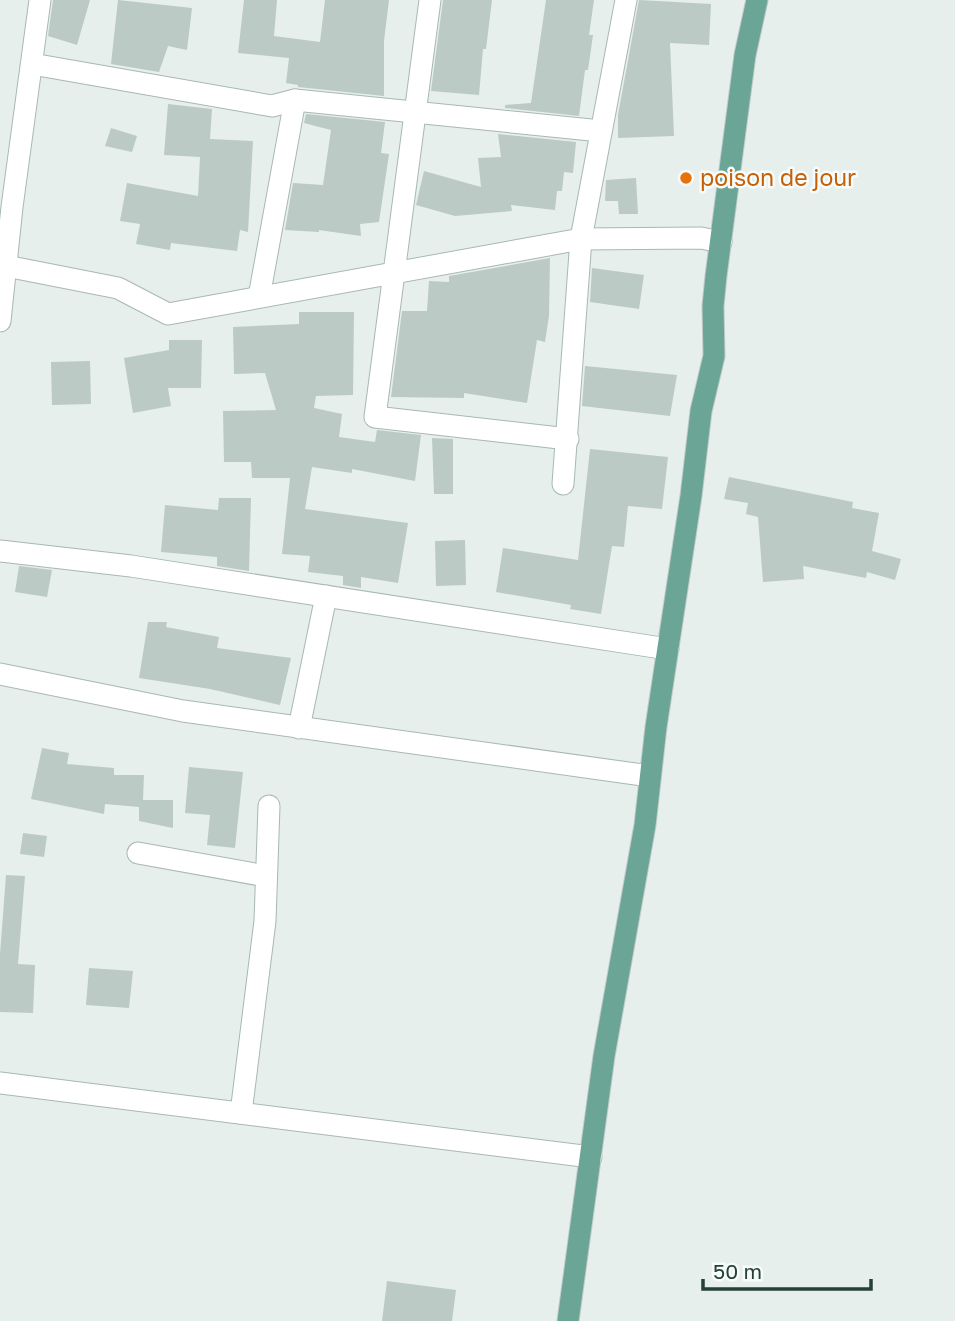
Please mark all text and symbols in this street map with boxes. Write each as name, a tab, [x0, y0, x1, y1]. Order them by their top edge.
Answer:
place label: poison de jour	[700, 163, 856, 191]
marker: poison de jour	[678, 170, 694, 186]
scale bar	[703, 1248, 871, 1292]
text: 50 m	[713, 1258, 762, 1284]

